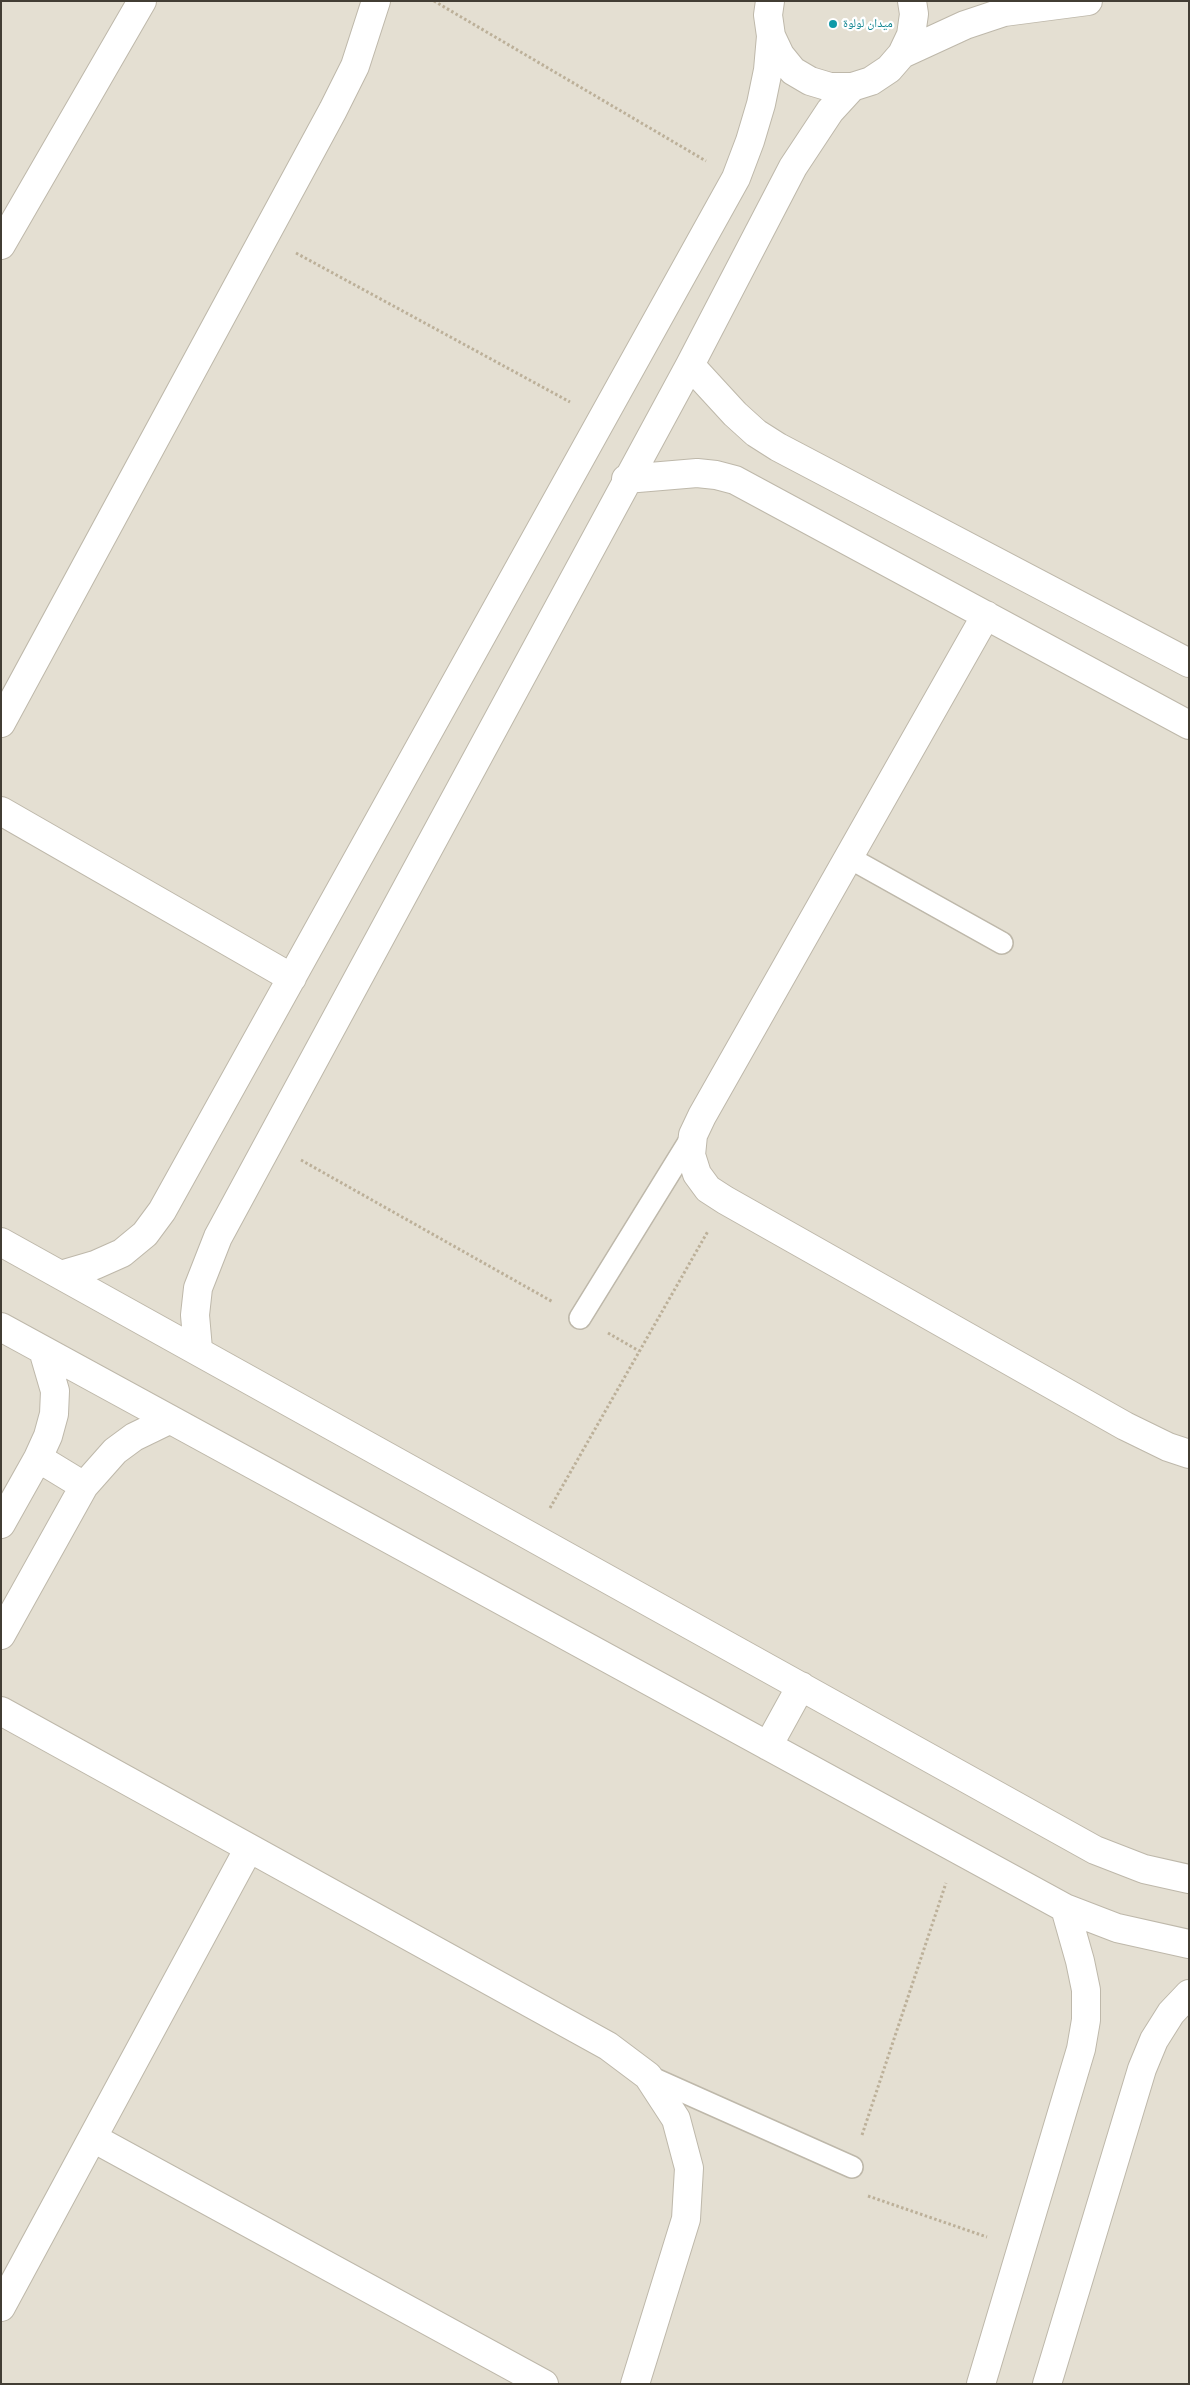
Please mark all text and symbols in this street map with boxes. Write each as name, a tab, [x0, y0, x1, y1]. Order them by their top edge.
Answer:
place label: ميدان لولوة	[843, 17, 893, 31]
marker: ميدان لولوة	[827, 18, 839, 30]

